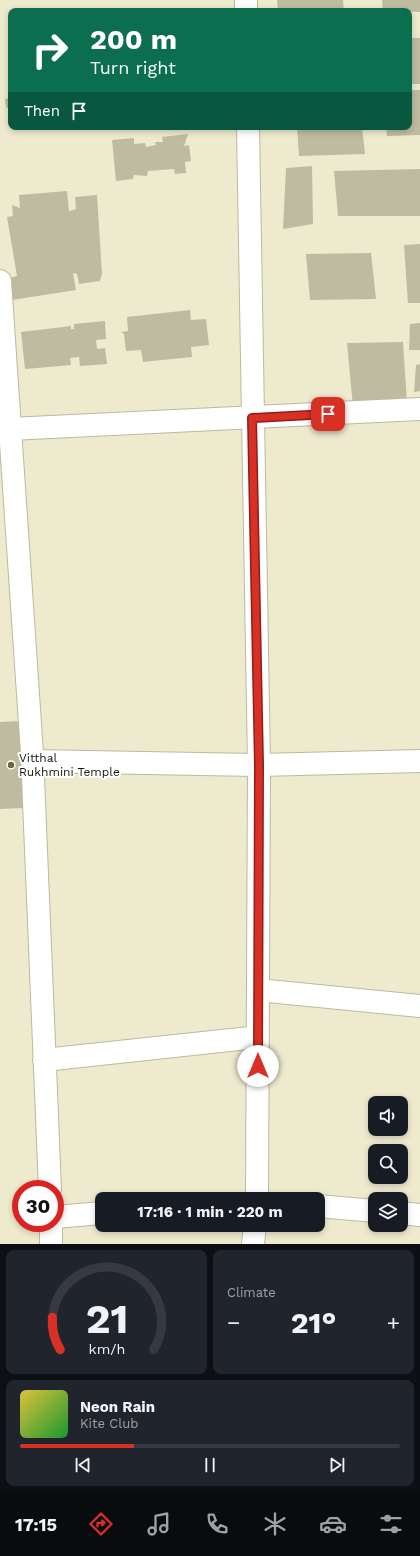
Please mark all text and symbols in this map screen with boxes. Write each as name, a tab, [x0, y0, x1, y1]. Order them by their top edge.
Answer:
text: 200 m	[90, 23, 177, 56]
icon: right	[24, 24, 76, 76]
text: Turn right	[90, 57, 176, 78]
icon: arrive	[68, 100, 90, 122]
text: Then	[24, 102, 60, 120]
pin	[311, 397, 345, 431]
icon: arrive	[317, 403, 339, 425]
place label: Vitthal Rukhmini Temple	[19, 751, 120, 779]
marker: Vitthal Rukhmini Temple	[6, 760, 16, 770]
position arrow	[237, 1045, 279, 1087]
map controls	[368, 1096, 408, 1232]
button: sound	[368, 1096, 408, 1136]
button: search	[368, 1144, 408, 1184]
speed limit sign: 30	[12, 1180, 64, 1232]
button: layers	[368, 1192, 408, 1232]
text: 17:16 · 1 min · 220 m	[137, 1203, 283, 1221]
text: Climate	[227, 1285, 276, 1300]
text: 21	[85, 1294, 128, 1343]
text: 21°	[291, 1305, 336, 1340]
text: −	[227, 1310, 240, 1335]
text: +	[387, 1310, 400, 1335]
text: km/h	[88, 1341, 125, 1357]
text: Neon Rain	[80, 1398, 155, 1416]
text: Kite Club	[80, 1416, 138, 1431]
icon: previous	[72, 1454, 94, 1476]
icon: pause	[199, 1454, 221, 1476]
icon: next	[326, 1454, 348, 1476]
icon: directions	[87, 1510, 115, 1538]
icon: music	[145, 1510, 173, 1538]
icon: phone	[203, 1510, 231, 1538]
icon: climate	[261, 1510, 289, 1538]
icon: car	[319, 1510, 347, 1538]
icon: filters	[377, 1510, 405, 1538]
text: 17:15	[15, 1514, 57, 1535]

